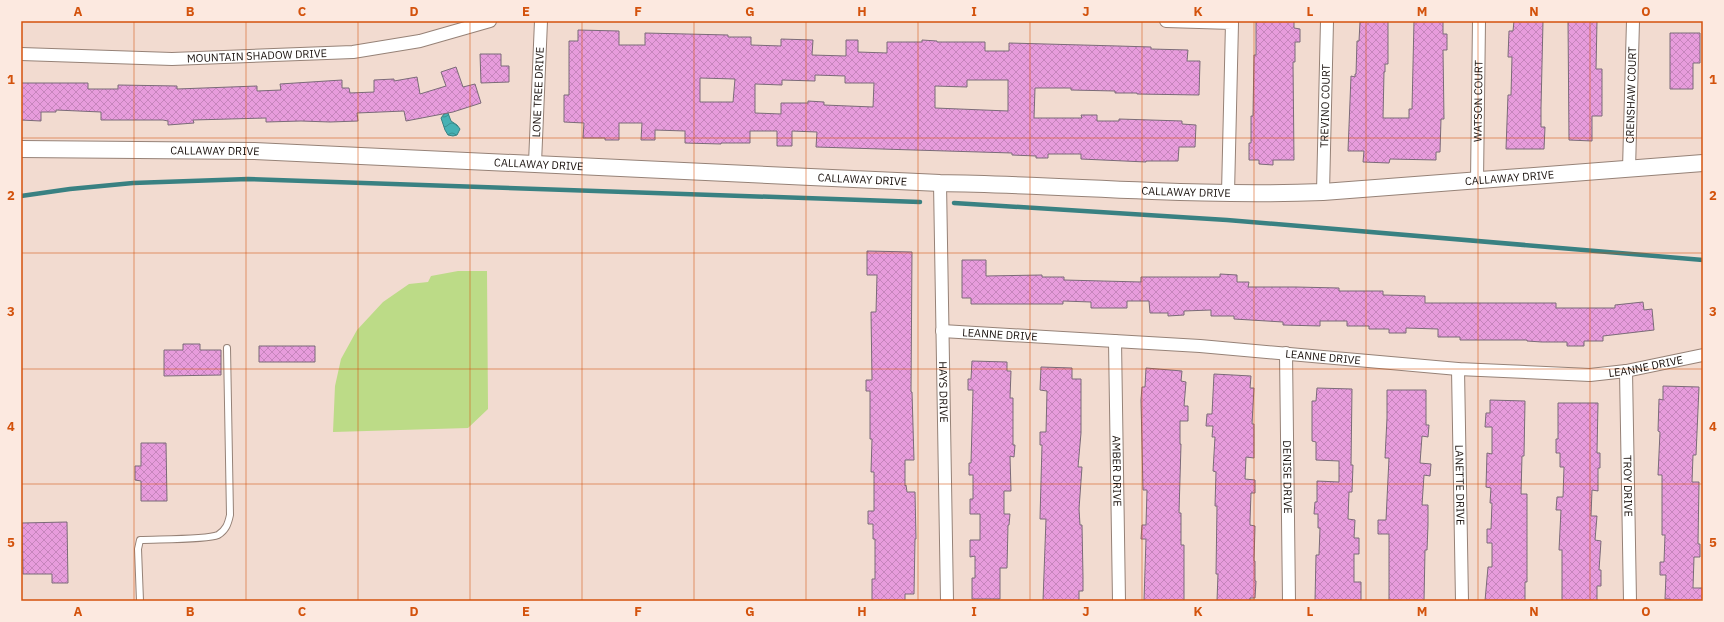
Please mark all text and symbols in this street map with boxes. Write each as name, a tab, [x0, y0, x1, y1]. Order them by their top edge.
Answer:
text: A	[74, 3, 83, 20]
text: B	[186, 3, 195, 20]
text: C	[298, 3, 307, 20]
text: D	[409, 3, 419, 20]
text: E	[522, 3, 530, 20]
text: F	[634, 3, 642, 20]
text: G	[745, 3, 755, 20]
text: H	[857, 3, 867, 20]
text: I	[971, 3, 977, 20]
text: J	[1082, 3, 1090, 20]
text: K	[1193, 3, 1203, 20]
text: L	[1307, 3, 1314, 20]
text: M	[1417, 3, 1427, 20]
text: N	[1529, 3, 1539, 20]
text: O	[1641, 3, 1651, 20]
street label: MOUNTAIN SHADOW DRIVE	[187, 46, 327, 65]
street label: CRENSHAW COURT	[1623, 46, 1639, 144]
street label: LONE TREE DRIVE	[529, 47, 547, 138]
street label: WATSON COURT	[1470, 59, 1486, 142]
street label: TREVINO COURT	[1317, 63, 1333, 148]
text: 1	[7, 71, 15, 88]
text: 1	[1709, 71, 1717, 88]
street label: CALLAWAY DRIVE	[170, 143, 260, 158]
street label: CALLAWAY DRIVE	[494, 155, 584, 173]
street label: CALLAWAY DRIVE	[1464, 167, 1555, 188]
street label: CALLAWAY DRIVE	[817, 170, 907, 188]
street label: CALLAWAY DRIVE	[1141, 184, 1231, 200]
text: 2	[7, 187, 15, 204]
text: 2	[1709, 187, 1717, 204]
text: 3	[7, 303, 15, 320]
text: 3	[1709, 303, 1717, 320]
street label: LEANNE DRIVE	[962, 325, 1038, 344]
street label: LEANNE DRIVE	[1285, 347, 1361, 367]
street label: LEANNE DRIVE	[1608, 352, 1684, 380]
street label: HAYS DRIVE	[936, 361, 951, 423]
text: 4	[7, 418, 15, 435]
text: 4	[1709, 418, 1717, 435]
street label: AMBER DRIVE	[1109, 435, 1125, 507]
street label: DENISE DRIVE	[1280, 440, 1295, 514]
street label: LANETTE DRIVE	[1452, 444, 1468, 526]
street label: TROY DRIVE	[1620, 455, 1636, 517]
text: 5	[7, 534, 15, 551]
text: 5	[1709, 534, 1717, 551]
text: A	[74, 603, 83, 620]
text: B	[186, 603, 195, 620]
text: C	[298, 603, 307, 620]
text: D	[409, 603, 419, 620]
text: E	[522, 603, 530, 620]
text: F	[634, 603, 642, 620]
text: G	[745, 603, 755, 620]
text: H	[857, 603, 867, 620]
text: I	[971, 603, 977, 620]
text: J	[1082, 603, 1090, 620]
text: K	[1193, 603, 1203, 620]
text: L	[1307, 603, 1314, 620]
text: M	[1417, 603, 1427, 620]
text: N	[1529, 603, 1539, 620]
text: O	[1641, 603, 1651, 620]

